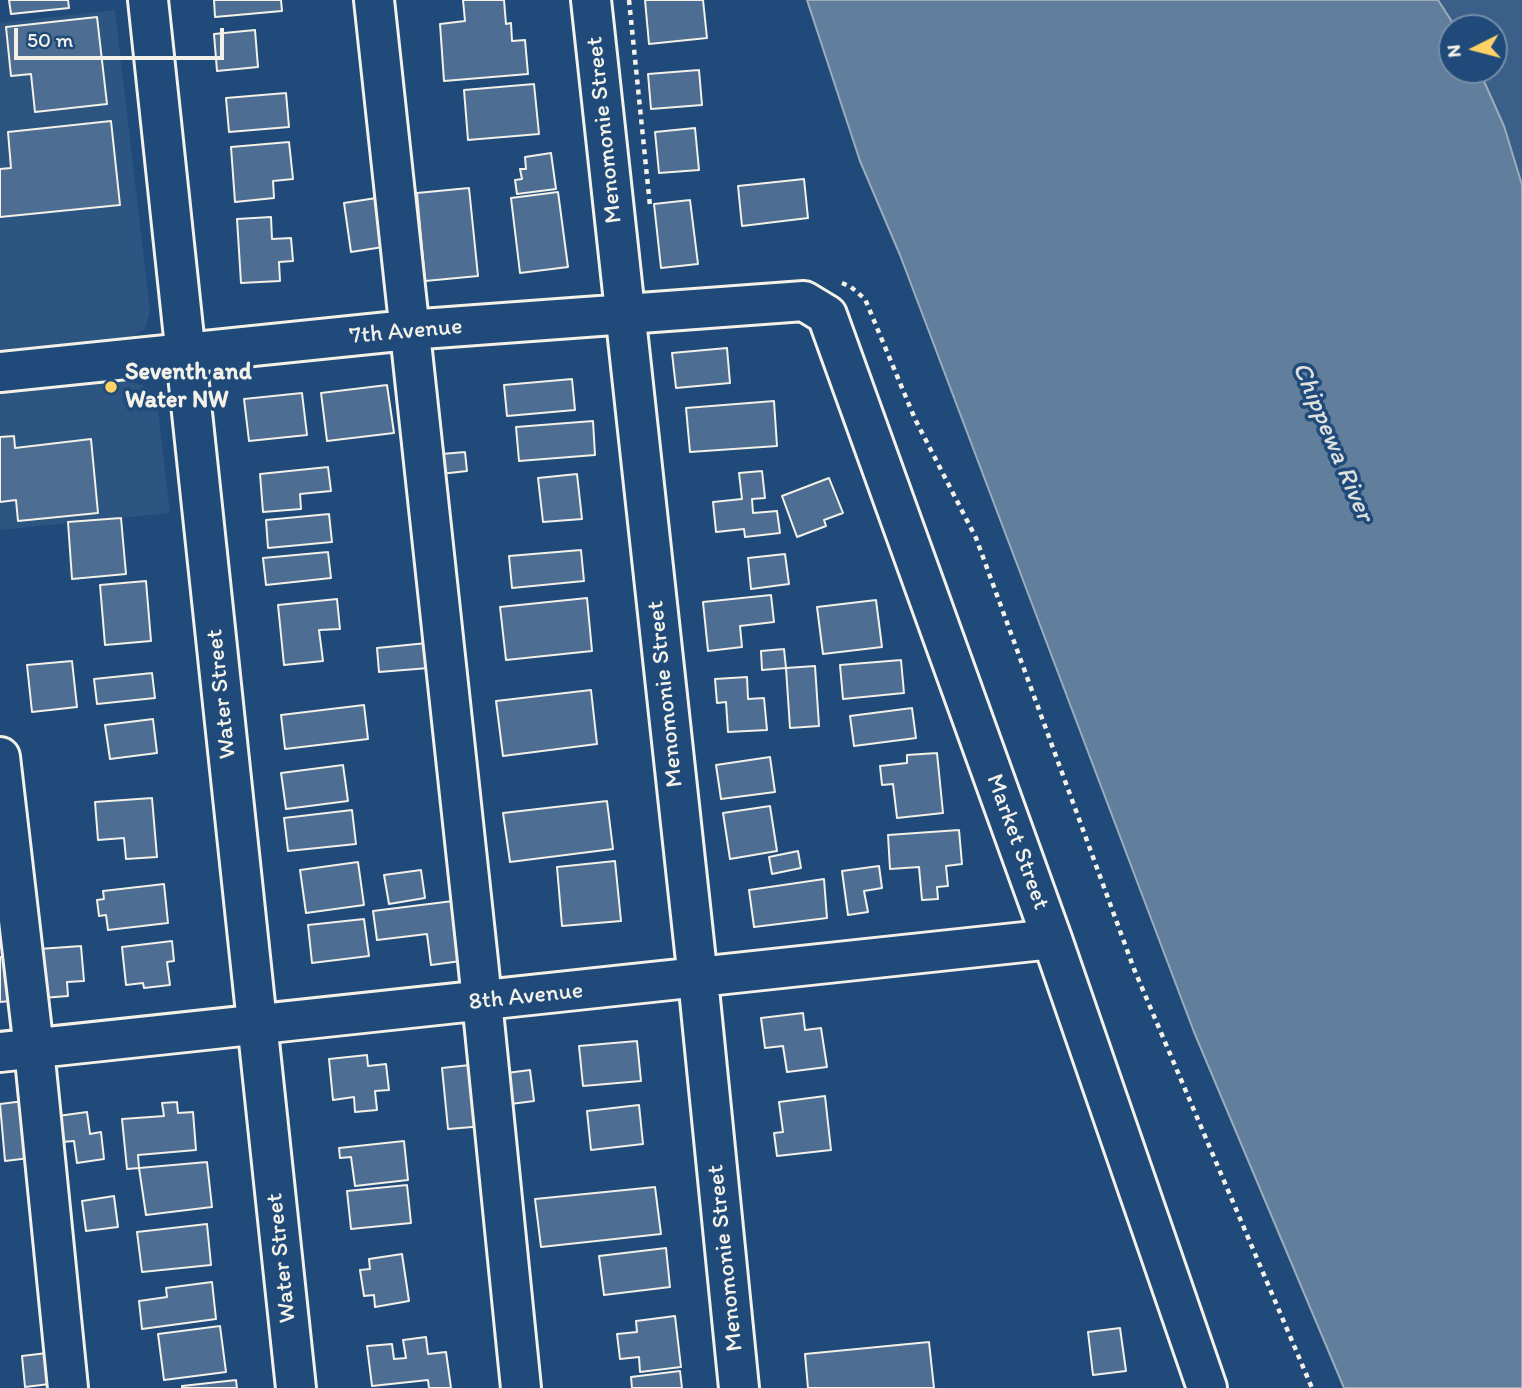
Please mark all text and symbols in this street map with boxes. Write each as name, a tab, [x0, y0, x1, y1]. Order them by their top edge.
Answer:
scale bar	[18, 14, 228, 58]
north arrow	[1438, 14, 1508, 84]
text: 50 m	[27, 27, 73, 52]
street label: Menomonie Street	[581, 35, 629, 225]
text: N	[1442, 43, 1466, 59]
street label: 7th Avenue	[348, 313, 464, 351]
water label: Chippewa River	[1284, 358, 1380, 526]
place label: Seventh and Water NW	[125, 359, 251, 415]
marker: Seventh and Water NW	[103, 379, 119, 395]
street label: Menomonie Street	[642, 599, 690, 789]
street label: Water Street	[201, 628, 243, 760]
street label: Market Street	[979, 770, 1055, 914]
street label: 8th Avenue	[467, 977, 585, 1017]
street label: Menomonie Street	[702, 1163, 750, 1353]
street label: Water Street	[261, 1192, 303, 1324]

